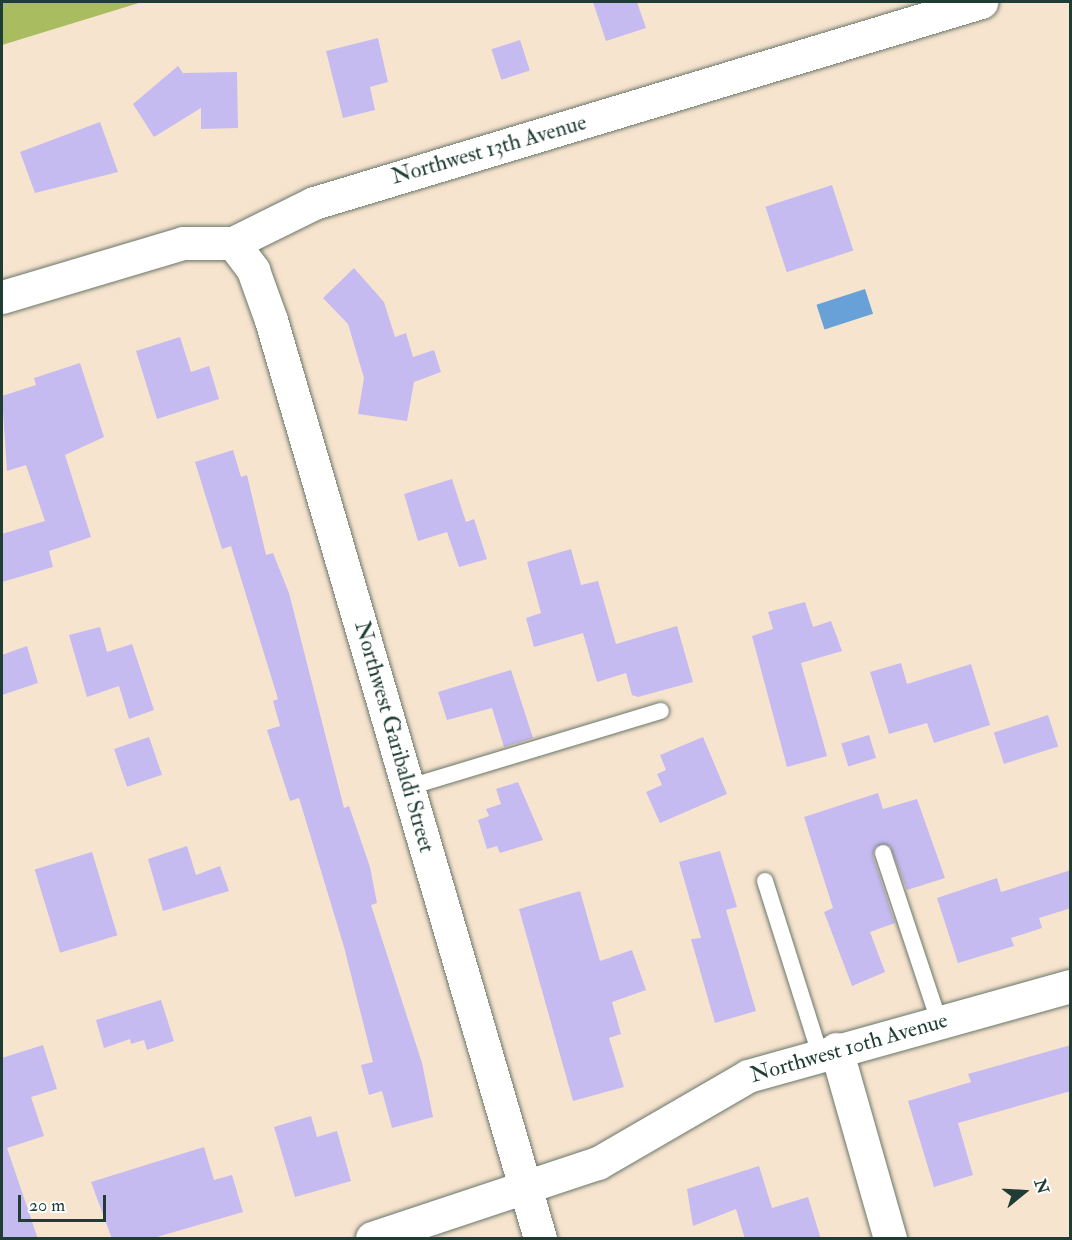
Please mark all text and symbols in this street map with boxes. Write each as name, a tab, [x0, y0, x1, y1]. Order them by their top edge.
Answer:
street label: Northwest 13th Avenue	[388, 110, 590, 190]
street label: Northwest Garibaldi Street	[348, 618, 440, 856]
street label: Northwest 10th Avenue	[747, 1007, 951, 1089]
north arrow	[994, 1162, 1054, 1222]
text: N	[1029, 1177, 1053, 1196]
scale bar	[21, 1183, 110, 1221]
text: 20 m	[29, 1194, 65, 1217]

